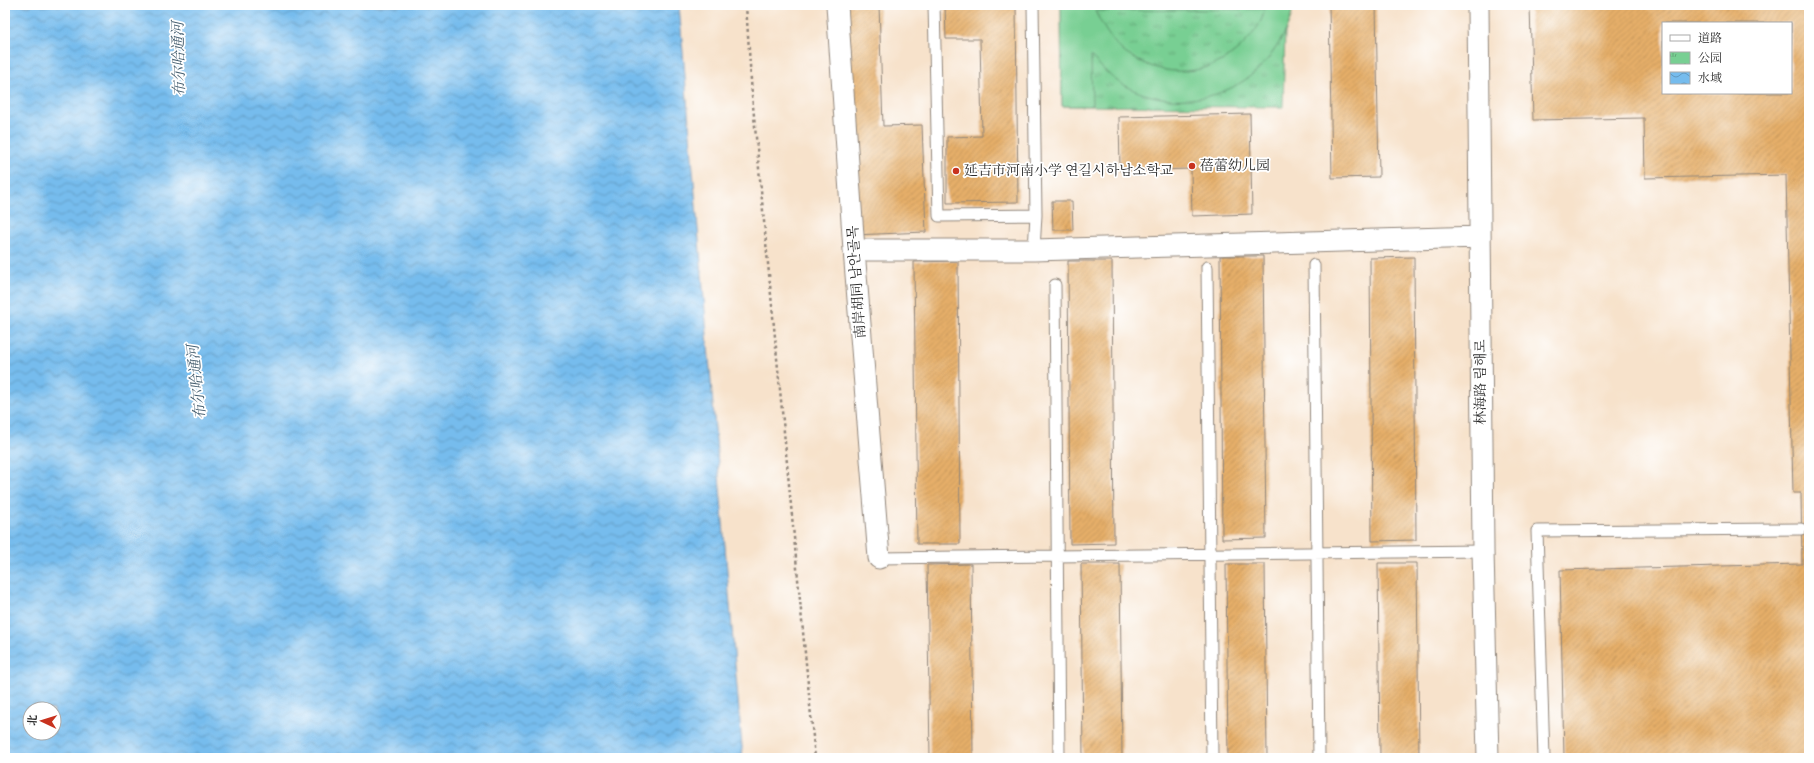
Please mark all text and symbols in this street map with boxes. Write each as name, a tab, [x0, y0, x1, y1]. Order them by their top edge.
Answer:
water label: 布尔哈通河	[169, 18, 189, 97]
legend	[1662, 22, 1792, 94]
text: 道路	[1698, 31, 1722, 46]
text: 公园	[1698, 51, 1722, 66]
text: 水域	[1698, 71, 1722, 86]
place label: 蓓蕾幼儿园	[1200, 157, 1270, 175]
marker: 蓓蕾幼儿园	[1187, 161, 1197, 171]
place label: 延吉市河南小学 연길시하남소학교	[964, 162, 1174, 180]
marker: 延吉市河南小学 연길시하남소학교	[951, 166, 961, 176]
street label: 南岸胡同 남안골목	[844, 224, 870, 339]
street label: 林海路 림해로	[1472, 339, 1490, 425]
water label: 布尔哈通河	[183, 341, 210, 420]
north arrow	[22, 701, 62, 741]
text: 北	[26, 714, 40, 726]

